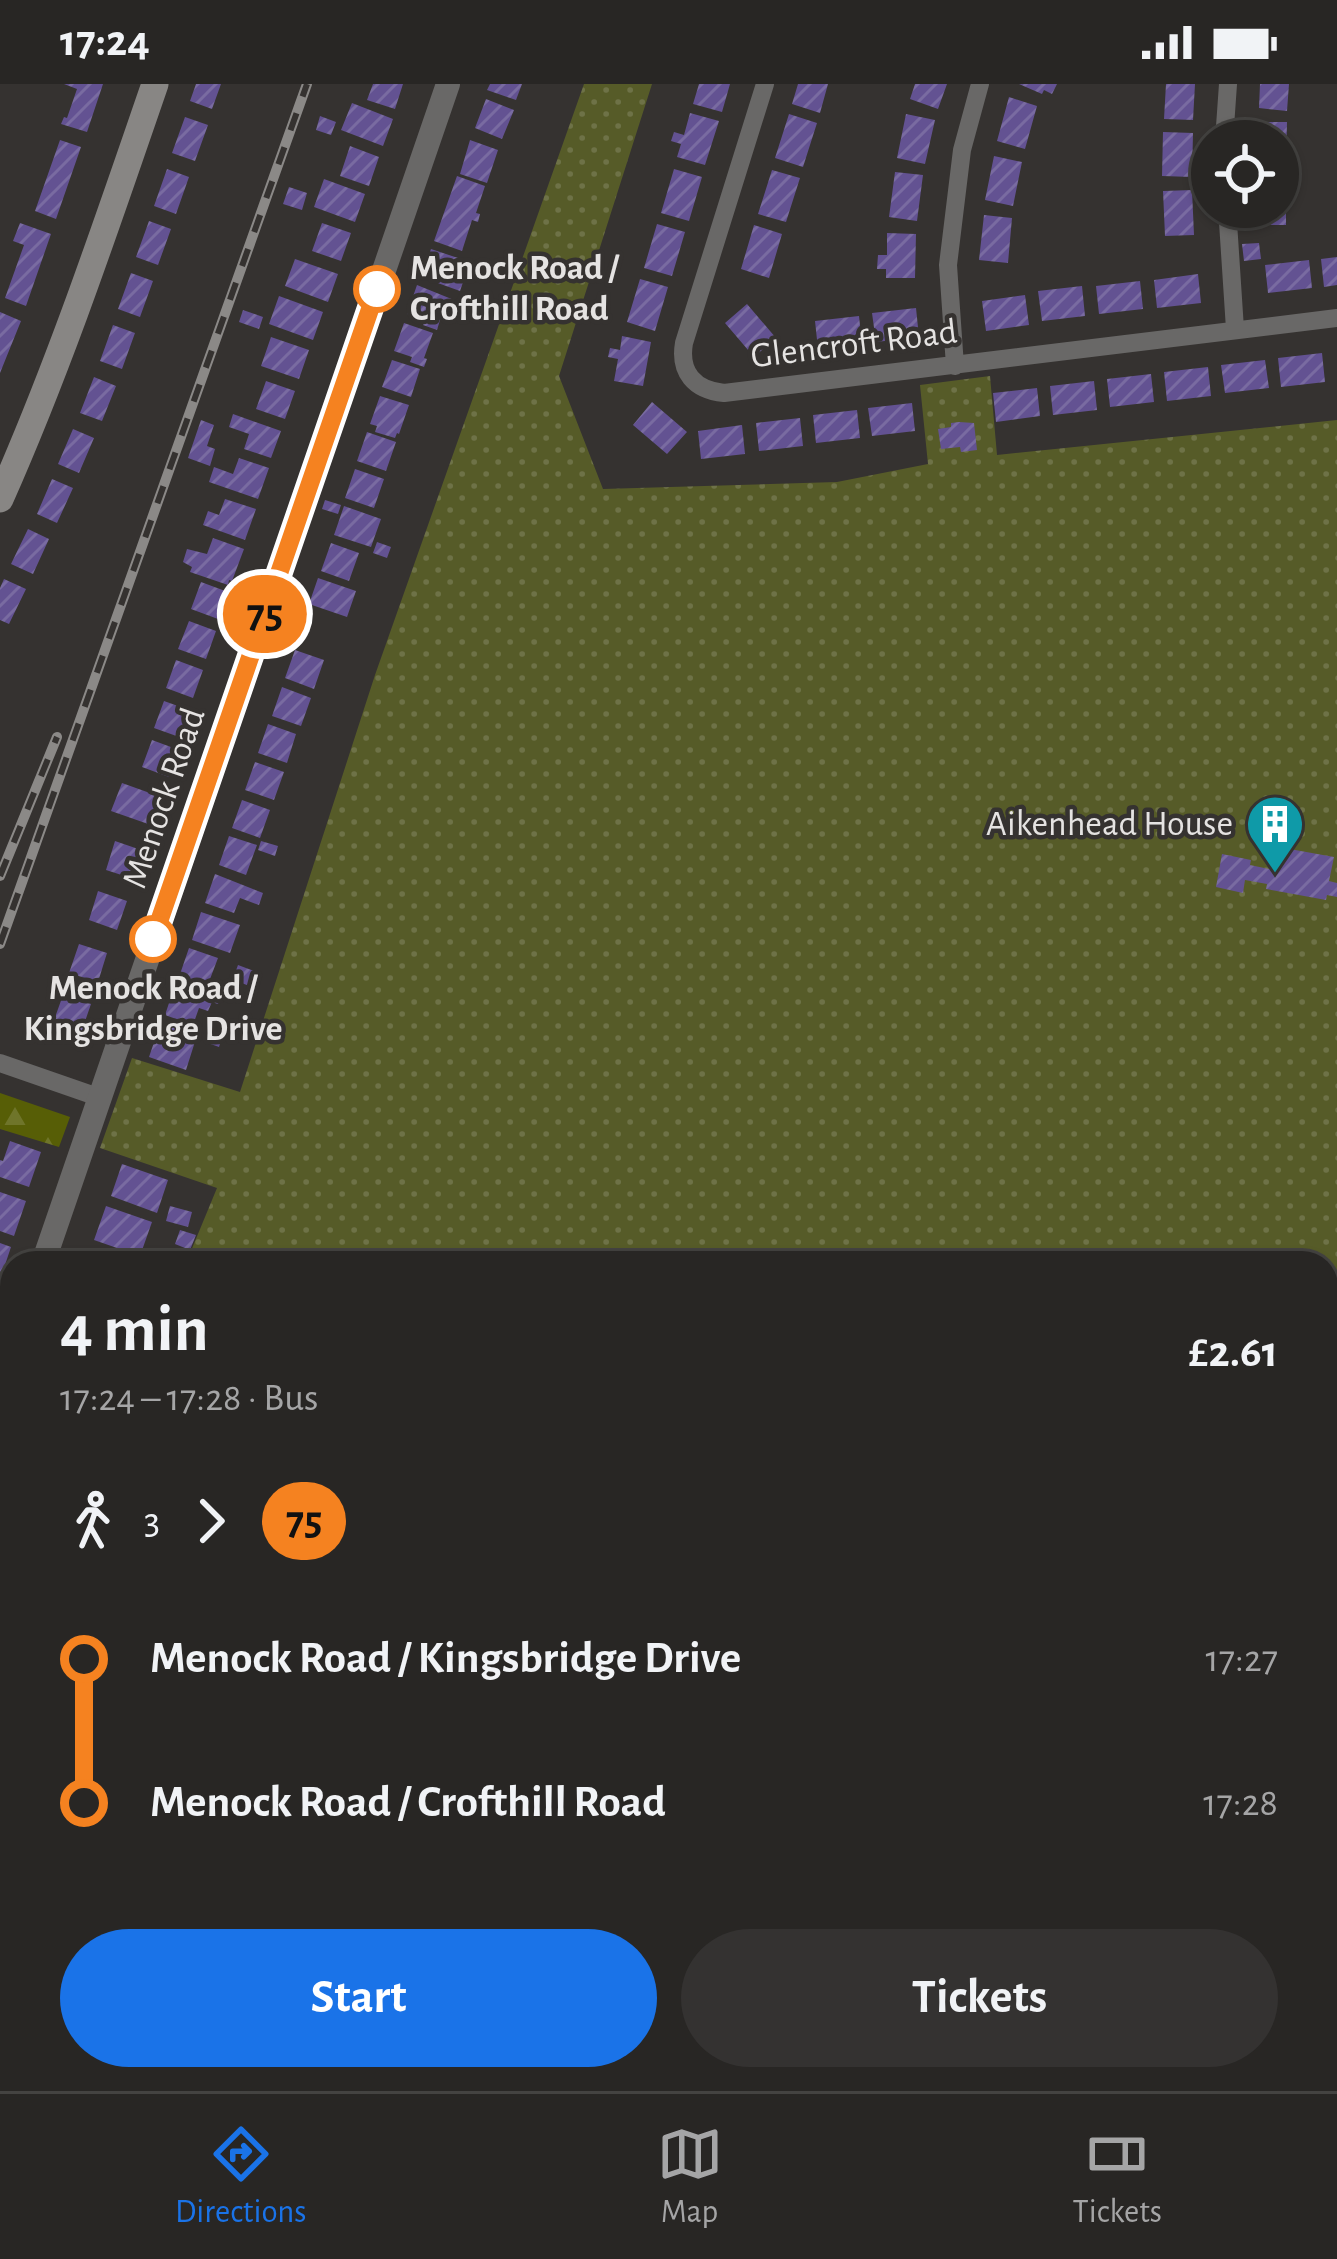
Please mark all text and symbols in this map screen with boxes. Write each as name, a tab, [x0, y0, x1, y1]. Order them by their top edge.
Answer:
text: 17:24	[60, 19, 150, 64]
map controls	[1191, 120, 1299, 228]
button: locate	[1191, 120, 1299, 228]
place label: Menock Road / Crofthill Road	[410, 250, 620, 327]
marker: Menock Road / Crofthill Road	[355, 267, 399, 311]
street label: Glencroft Road	[749, 313, 959, 375]
line badge: 75	[211, 575, 319, 653]
text: 75	[247, 593, 283, 635]
street label: Menock Road	[116, 703, 212, 893]
building icon: Aikenhead House	[1244, 793, 1306, 875]
place label: Aikenhead House	[986, 806, 1233, 842]
marker: Menock Road / Kingsbridge Drive	[131, 917, 175, 961]
place label: Menock Road / Kingsbridge Drive	[24, 970, 282, 1047]
text: 4 min	[60, 1297, 209, 1363]
text: £2.61	[1188, 1330, 1278, 1375]
text: 17:24 – 17:28 · Bus	[60, 1379, 318, 1418]
icon: walk	[60, 1488, 126, 1554]
icon: forward	[178, 1488, 244, 1554]
text: 75	[286, 1500, 322, 1542]
text: 3	[144, 1502, 160, 1541]
text: Menock Road / Kingsbridge Drive	[150, 1636, 741, 1681]
text: 17:27	[1205, 1640, 1278, 1679]
text: Menock Road / Crofthill Road	[150, 1780, 666, 1825]
text: 17:28	[1203, 1784, 1278, 1823]
button: Start	[60, 1929, 657, 2067]
button: Tickets	[681, 1929, 1278, 2067]
tab: Directions	[175, 2121, 307, 2233]
tab: Map	[657, 2121, 723, 2233]
tab: Tickets	[1073, 2121, 1162, 2233]

